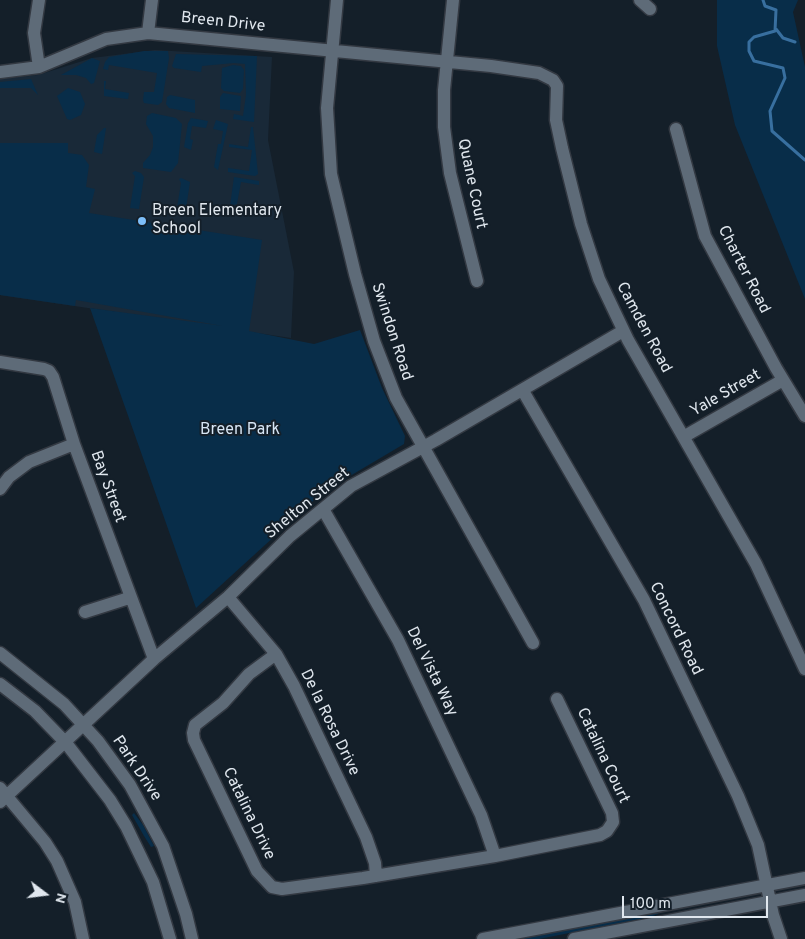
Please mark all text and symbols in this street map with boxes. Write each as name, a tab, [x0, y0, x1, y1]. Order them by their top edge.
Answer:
street label: Breen Drive	[180, 9, 266, 37]
street label: Quane Court	[452, 137, 490, 231]
place label: Breen Elementary School	[152, 202, 282, 240]
marker: Breen Elementary School	[136, 215, 148, 227]
street label: Charter Road	[713, 223, 773, 317]
street label: Camden Road	[611, 279, 675, 377]
street label: Swindon Road	[366, 281, 416, 383]
street label: Yale Street	[687, 366, 765, 422]
park label: Breen Park	[200, 421, 280, 441]
street label: Bay Street	[85, 448, 129, 526]
street label: Shelton Street	[262, 464, 354, 544]
street label: Concord Road	[644, 579, 706, 679]
street label: Del Vista Way	[401, 624, 461, 720]
street label: De la Rosa Drive	[295, 667, 363, 779]
street label: Catalina Court	[571, 705, 633, 807]
street label: Park Drive	[107, 733, 165, 805]
street label: Catalina Drive	[217, 765, 279, 863]
north arrow	[20, 869, 70, 919]
scale bar	[625, 886, 771, 918]
text: N	[50, 891, 69, 905]
text: 100 m	[630, 895, 671, 914]

